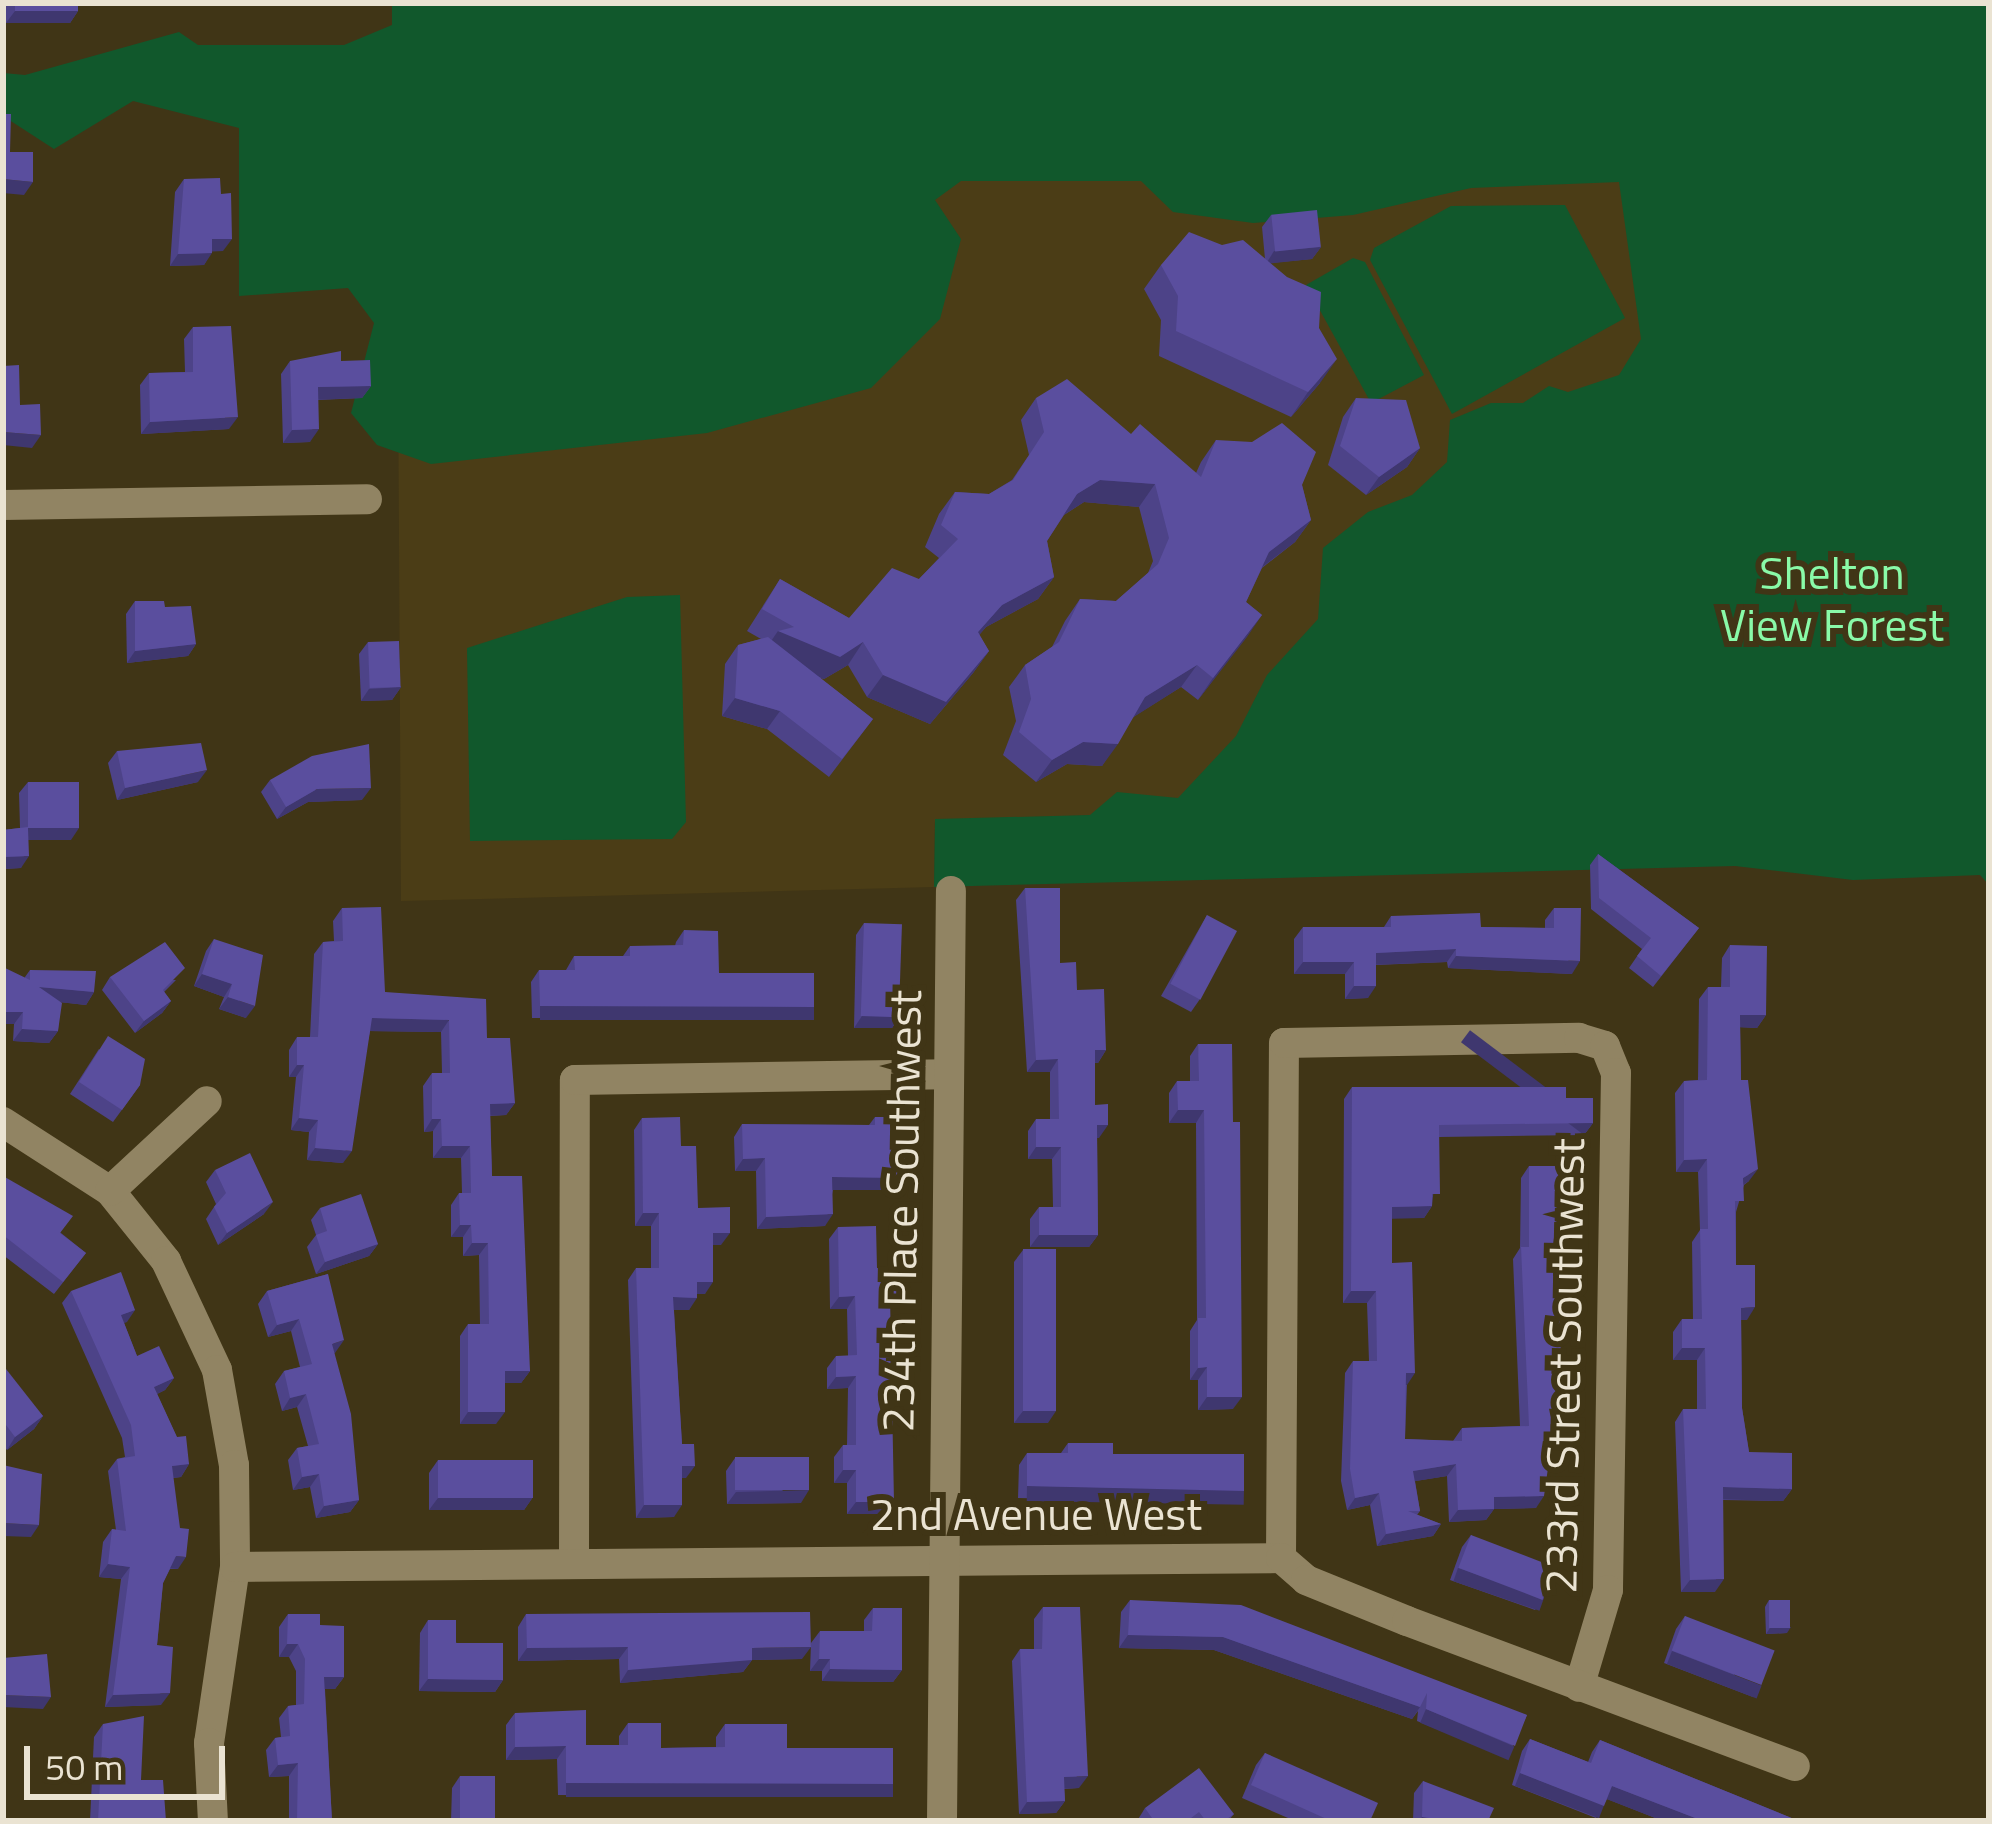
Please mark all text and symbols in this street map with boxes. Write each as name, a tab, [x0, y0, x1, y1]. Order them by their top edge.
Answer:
park label: Shelton View Forest	[1720, 546, 1944, 652]
street label: 234th Place Southwest	[870, 989, 932, 1433]
street label: 233rd Street Southwest	[1533, 1138, 1595, 1594]
street label: 2nd Avenue West	[870, 1487, 1202, 1541]
scale bar	[30, 1722, 231, 1796]
text: 50 m	[45, 1739, 123, 1794]

